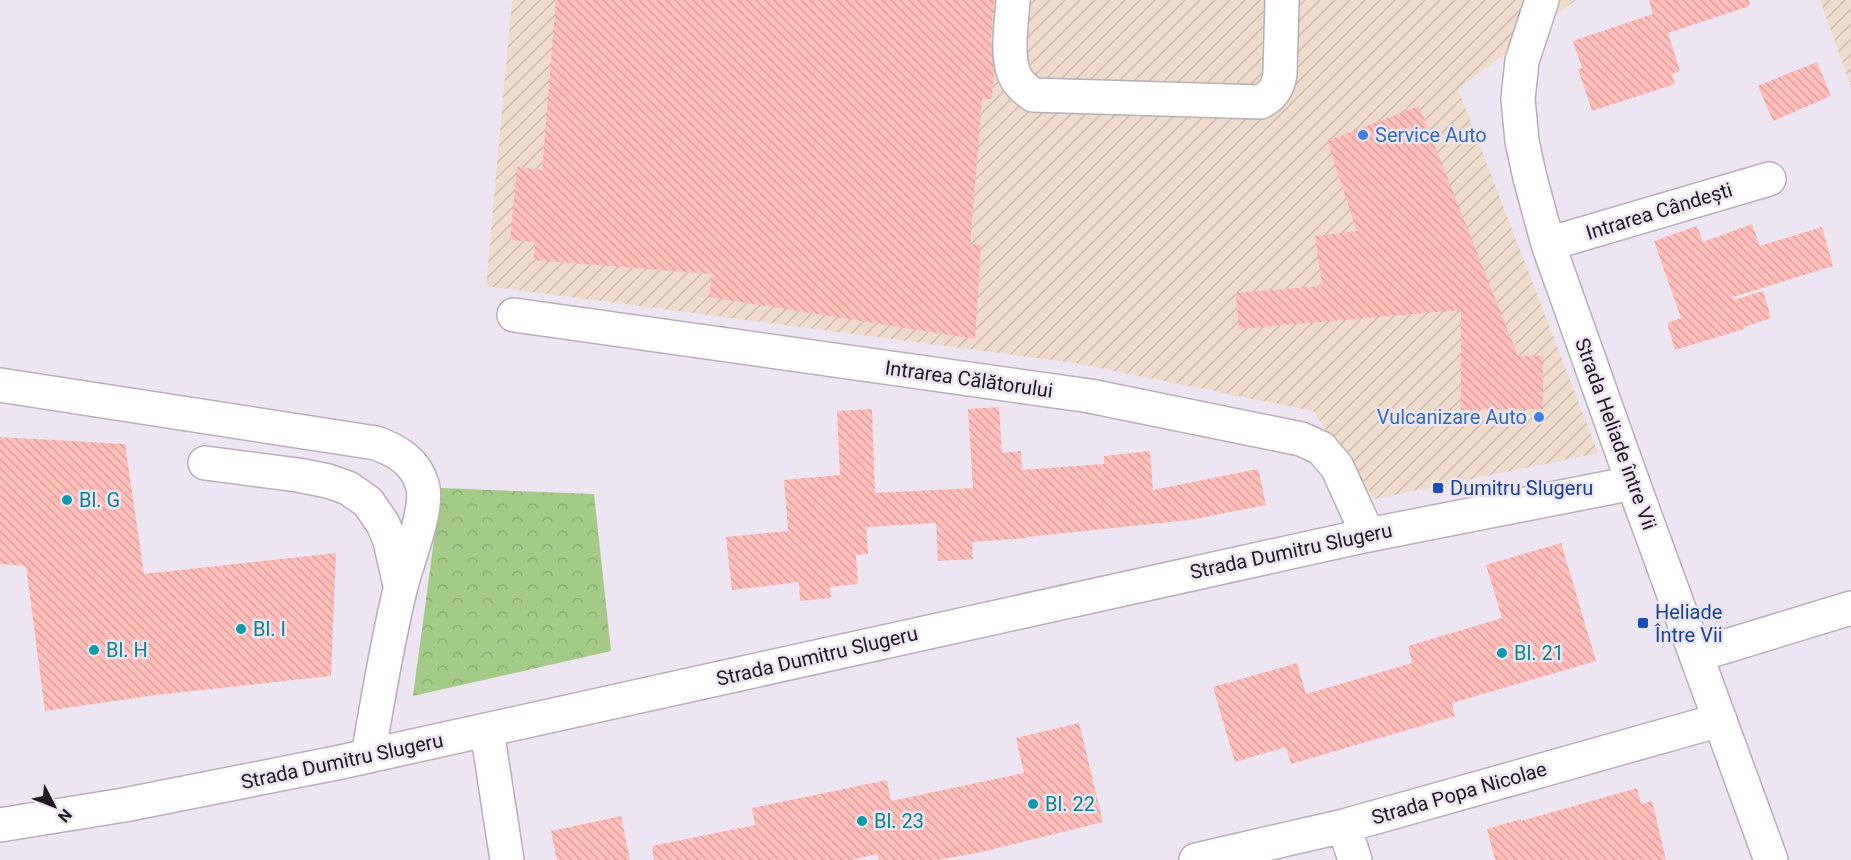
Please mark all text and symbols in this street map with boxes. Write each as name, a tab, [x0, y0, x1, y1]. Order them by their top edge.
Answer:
place label: Service Auto	[1375, 123, 1487, 147]
marker: Service Auto	[1356, 128, 1370, 142]
street label: Intrarea Cândești	[1583, 177, 1735, 245]
street label: Strada Heliade între Vii	[1570, 335, 1662, 533]
street label: Intrarea Călătorului	[884, 355, 1054, 403]
place label: Vulcanizare Auto	[1377, 405, 1527, 429]
marker: Vulcanizare Auto	[1532, 410, 1546, 424]
place label: Dumitru Slugeru	[1450, 476, 1593, 500]
marker: Dumitru Slugeru	[1431, 481, 1445, 495]
place label: Bl. G	[79, 488, 120, 512]
marker: Bl. G	[60, 493, 74, 507]
street label: Strada Dumitru Slugeru	[1188, 518, 1394, 584]
place label: Heliade Între Vii	[1654, 600, 1723, 647]
marker: Heliade Între Vii	[1636, 616, 1650, 630]
place label: Bl. I	[253, 617, 286, 641]
street label: Strada Dumitru Slugeru	[714, 621, 920, 691]
marker: Bl. I	[234, 622, 248, 636]
place label: Bl. H	[106, 638, 148, 662]
place label: Bl. 21	[1514, 641, 1564, 665]
marker: Bl. H	[87, 643, 101, 657]
marker: Bl. 21	[1495, 646, 1509, 660]
street label: Strada Dumitru Slugeru	[239, 728, 445, 794]
street label: Strada Popa Nicolae	[1369, 757, 1549, 829]
north arrow	[24, 776, 84, 836]
place label: Bl. 22	[1045, 792, 1095, 816]
marker: Bl. 22	[1026, 797, 1040, 811]
text: N	[54, 805, 76, 826]
place label: Bl. 23	[874, 809, 924, 833]
marker: Bl. 23	[855, 814, 869, 828]

